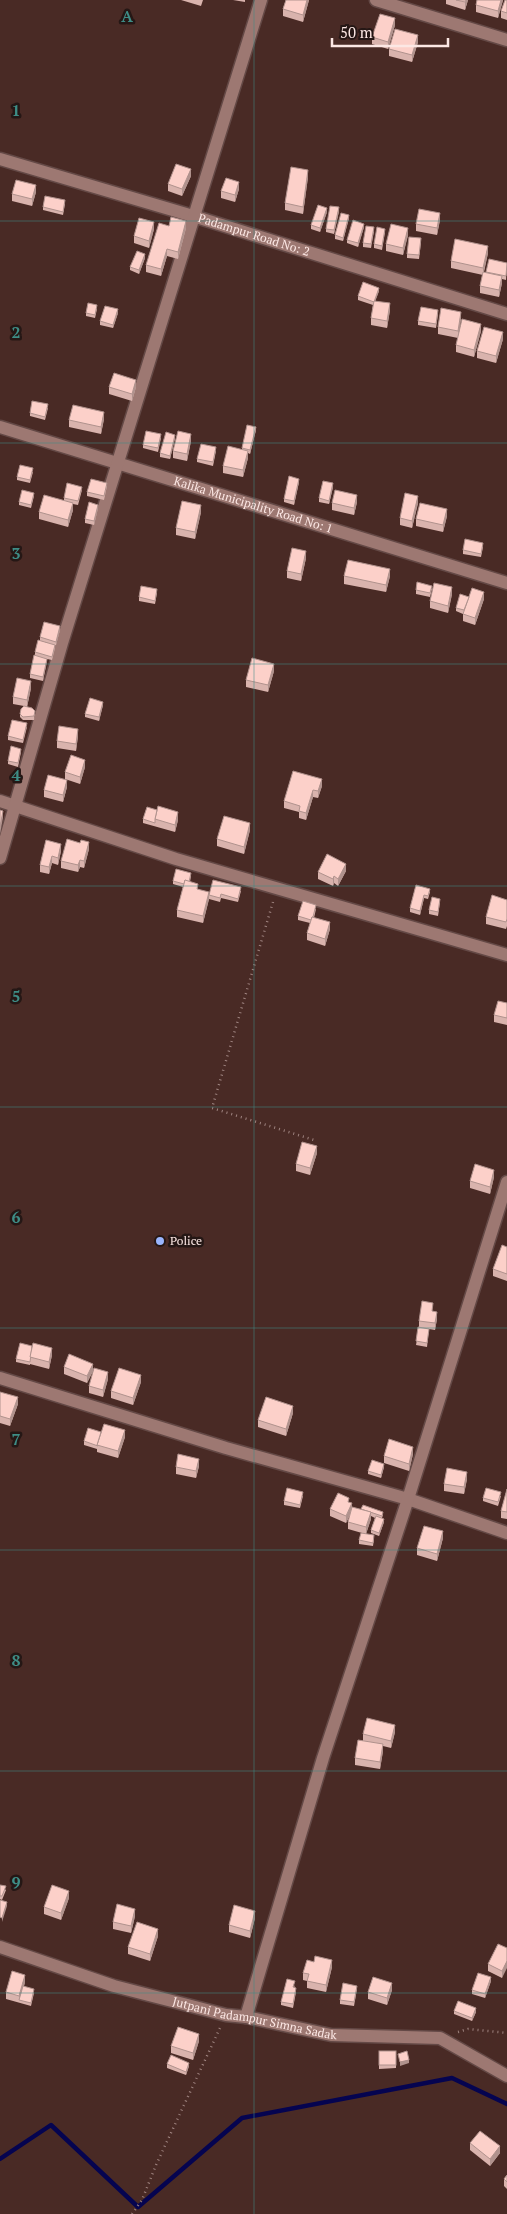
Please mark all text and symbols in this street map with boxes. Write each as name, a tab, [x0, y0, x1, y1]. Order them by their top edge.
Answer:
text: A	[121, 5, 133, 27]
scale bar	[332, 15, 448, 47]
text: 50 m	[340, 22, 373, 42]
text: 1	[11, 99, 21, 121]
street label: Padampur Road No: 2	[196, 210, 312, 259]
text: 2	[11, 321, 21, 343]
street label: Kalika Municipality Road No: 1	[172, 473, 335, 536]
text: 3	[11, 542, 21, 564]
text: 4	[11, 764, 21, 786]
text: 5	[11, 985, 21, 1007]
text: 6	[11, 1206, 21, 1228]
place label: Police	[170, 1233, 202, 1248]
marker: Police	[154, 1235, 166, 1247]
text: 7	[11, 1428, 21, 1450]
text: 8	[11, 1649, 21, 1671]
text: 9	[11, 1871, 21, 1893]
street label: Jutpani Padampur Simna Sadak	[171, 1993, 338, 2042]

